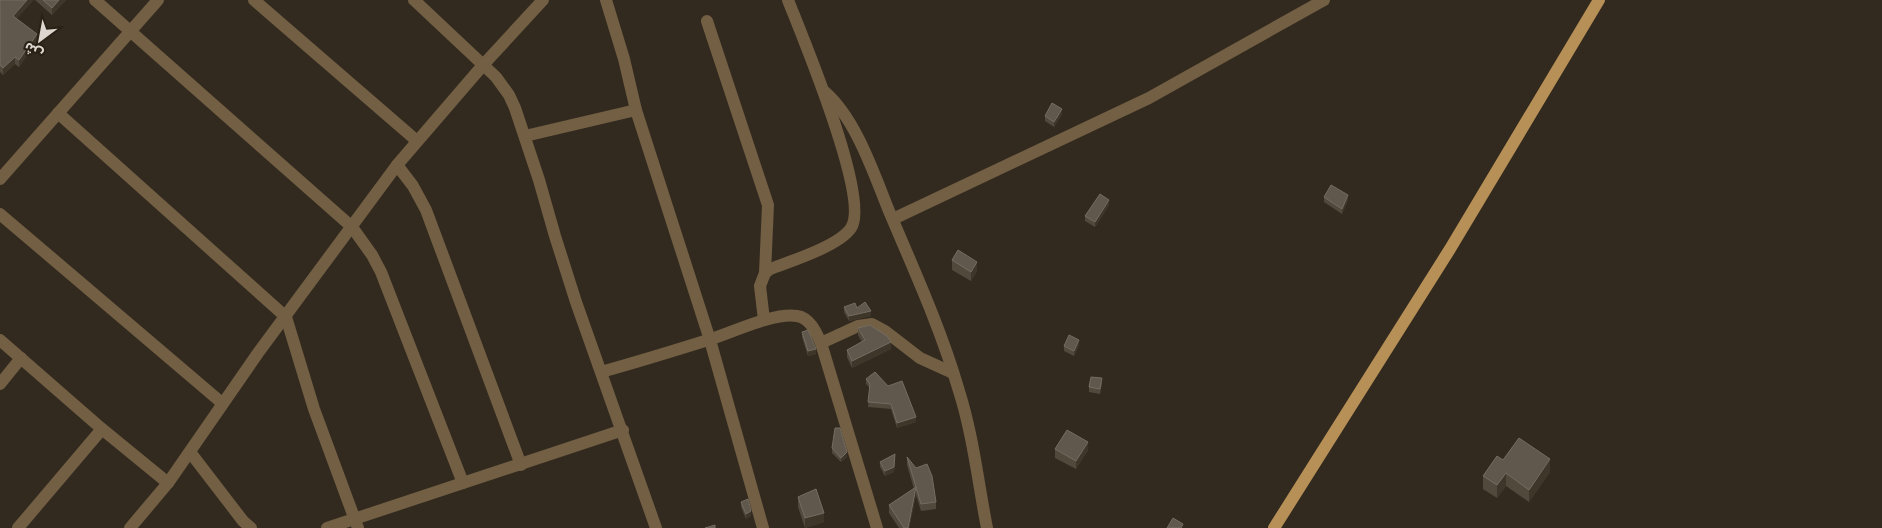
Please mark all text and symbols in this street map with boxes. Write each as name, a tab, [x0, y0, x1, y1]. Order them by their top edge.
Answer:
north arrow	[15, 15, 65, 65]
text: ش	[20, 39, 45, 64]

